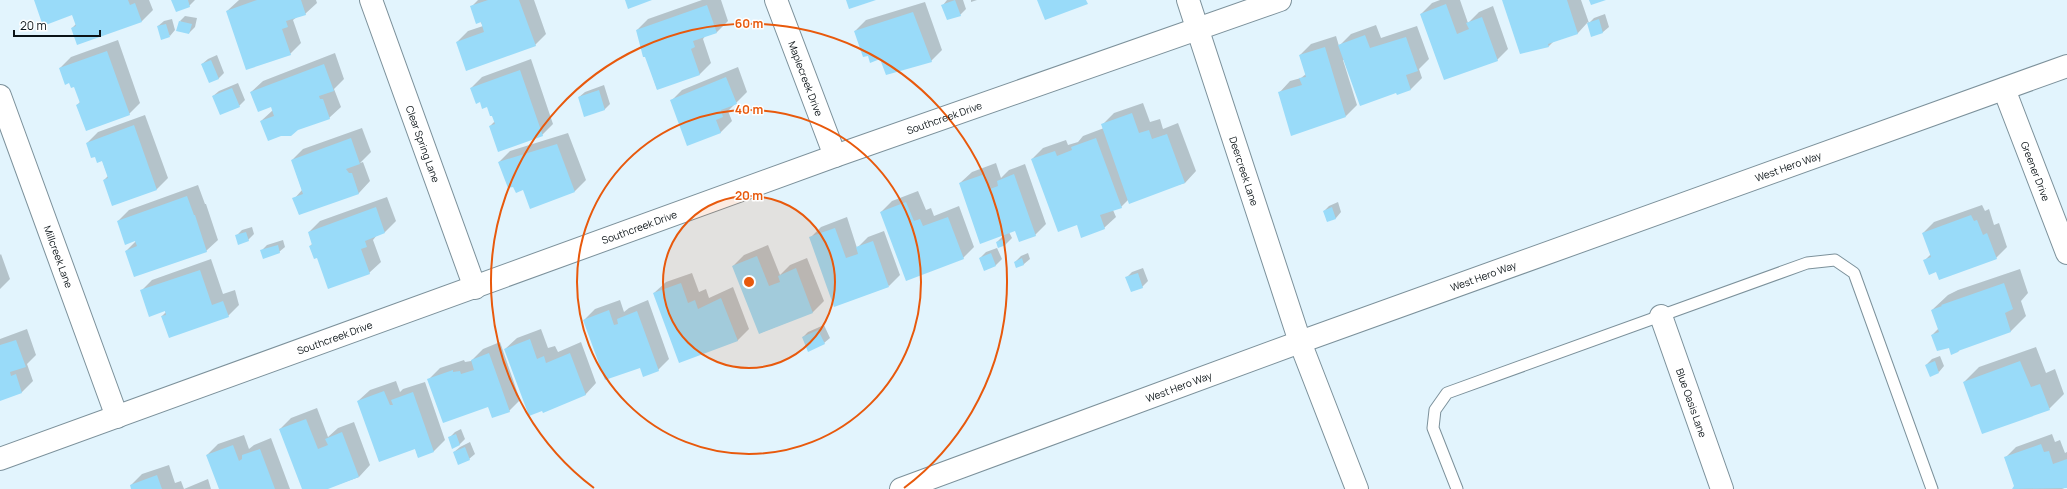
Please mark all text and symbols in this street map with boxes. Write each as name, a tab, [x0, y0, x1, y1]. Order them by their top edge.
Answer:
scale bar	[14, 12, 100, 38]
text: 60 m	[735, 15, 763, 32]
text: 20 m	[20, 17, 47, 34]
street label: Maplecreek Drive	[785, 39, 826, 118]
street label: Southcreek Drive	[905, 98, 984, 137]
text: 40 m	[735, 101, 763, 118]
street label: Clear Spring Lane	[403, 104, 443, 184]
street label: Deercreek Lane	[1226, 135, 1262, 208]
street label: Greener Drive	[2018, 139, 2053, 203]
street label: West Hero Way	[1753, 148, 1824, 185]
text: 20 m	[735, 187, 763, 204]
street label: Southcreek Drive	[600, 207, 679, 247]
street label: Millcreek Lane	[41, 223, 76, 290]
street label: West Hero Way	[1448, 257, 1519, 294]
centre of rings	[742, 275, 756, 289]
street label: Southcreek Drive	[295, 317, 374, 358]
street label: Blue Oasis Lane	[1673, 366, 1710, 439]
street label: West Hero Way	[1144, 368, 1214, 405]

